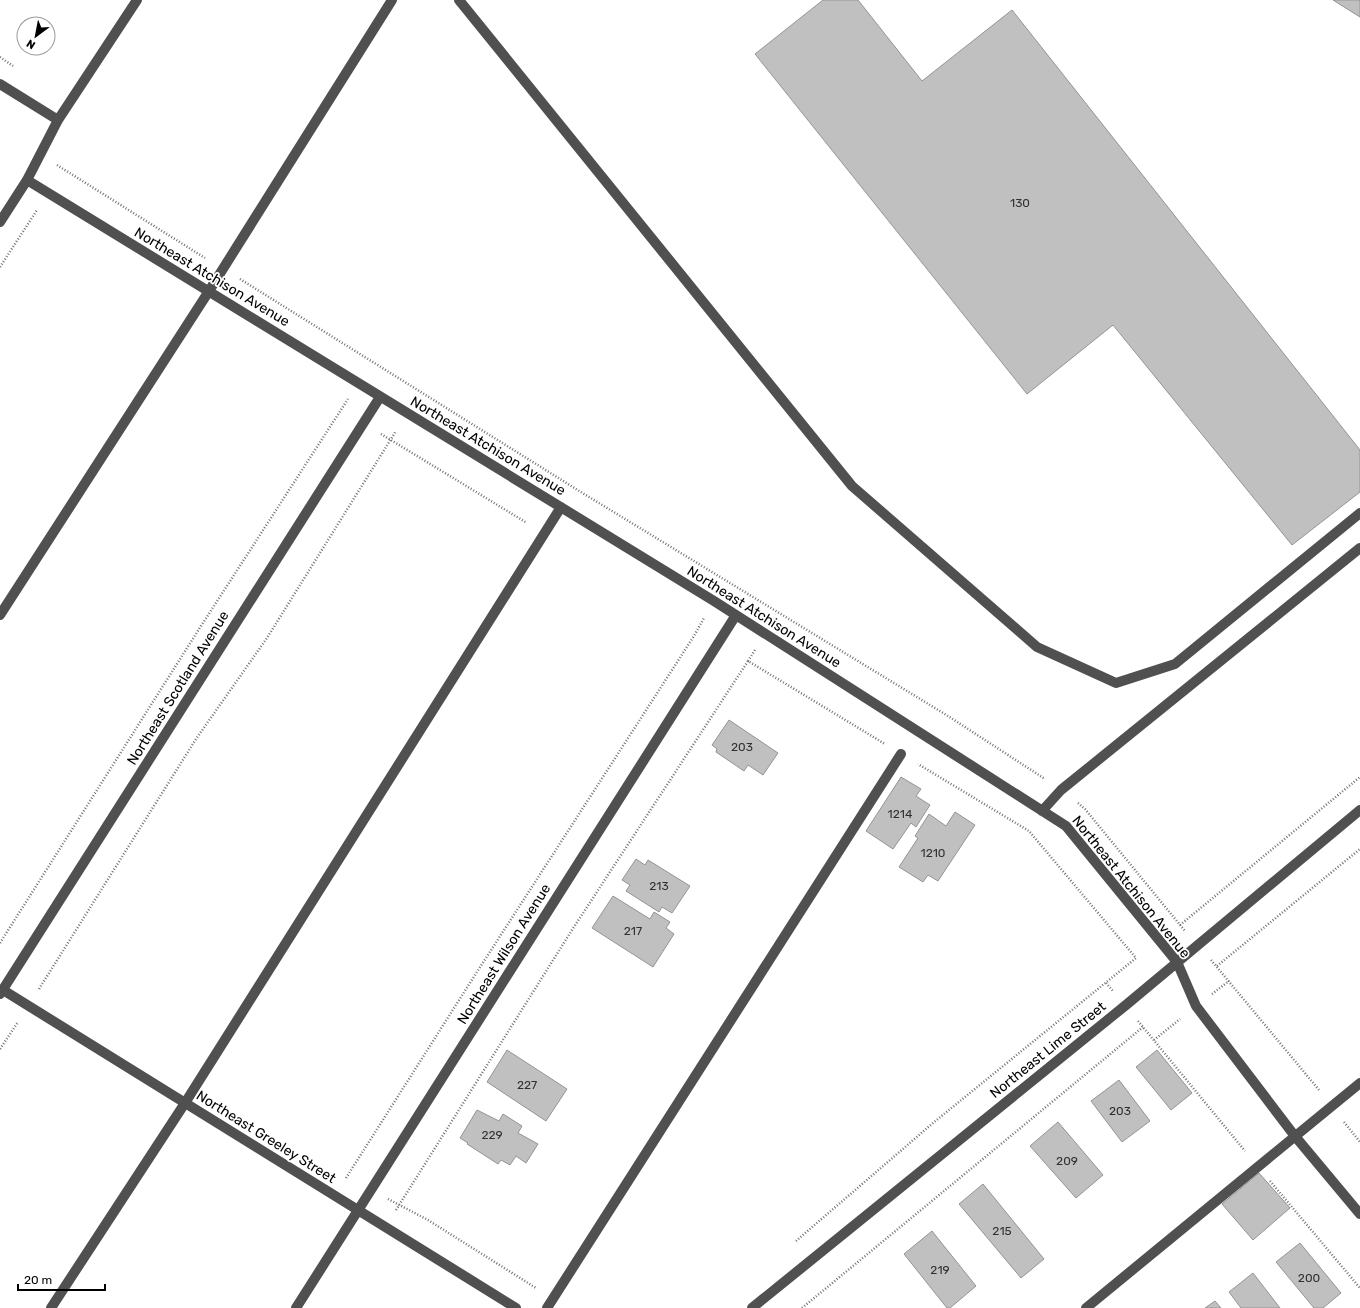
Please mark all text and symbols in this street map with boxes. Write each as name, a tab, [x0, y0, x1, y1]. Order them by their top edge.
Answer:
north arrow	[16, 16, 56, 56]
text: N	[24, 36, 38, 52]
house number: 130	[1010, 196, 1030, 210]
street label: Northeast Atchison Avenue	[131, 224, 293, 330]
street label: Northeast Atchison Avenue	[407, 393, 569, 499]
street label: Northeast Atchison Avenue	[684, 563, 844, 672]
street label: Northeast Scotland Avenue	[123, 608, 233, 768]
house number: 203	[731, 740, 753, 754]
house number: 1214	[888, 807, 913, 821]
street label: Northeast Atchison Avenue	[1068, 812, 1194, 962]
house number: 1210	[921, 846, 945, 860]
house number: 213	[649, 879, 669, 893]
street label: Northeast Wilson Avenue	[454, 881, 554, 1027]
house number: 217	[624, 924, 642, 938]
street label: Northeast Lime Street	[987, 998, 1110, 1102]
house number: 227	[517, 1078, 537, 1092]
street label: Northeast Greeley Street	[193, 1087, 339, 1187]
house number: 203	[1109, 1104, 1131, 1118]
house number: 229	[481, 1128, 503, 1142]
house number: 209	[1056, 1154, 1078, 1168]
house number: 215	[992, 1224, 1012, 1238]
house number: 219	[930, 1263, 950, 1277]
scale bar	[18, 1266, 105, 1292]
house number: 200	[1298, 1271, 1320, 1285]
text: 20 m	[24, 1273, 52, 1287]

